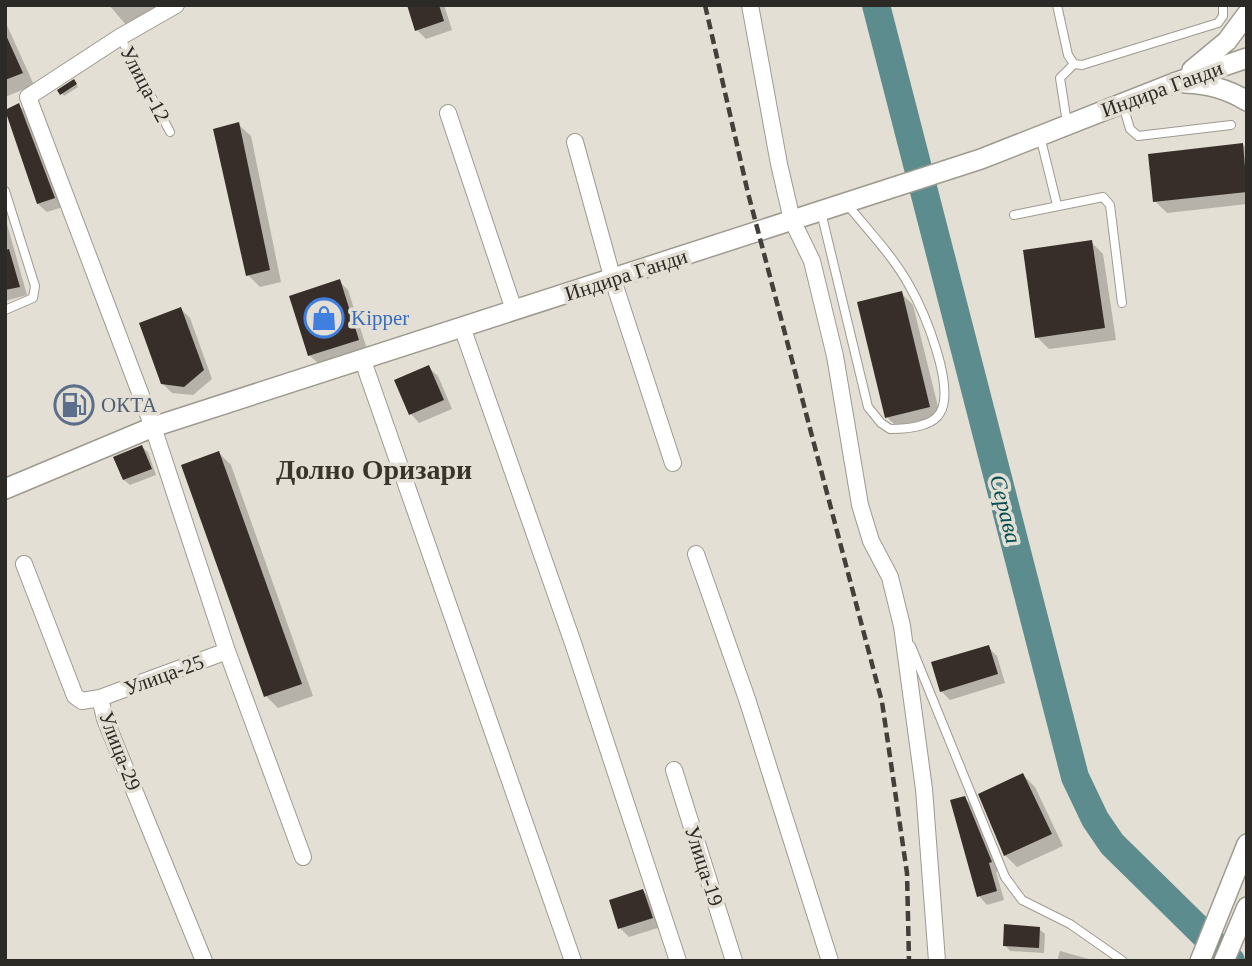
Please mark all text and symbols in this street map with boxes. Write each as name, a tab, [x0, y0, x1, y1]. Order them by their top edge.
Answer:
street label: Улица-12	[115, 42, 175, 126]
street label: Индира Ганди	[1098, 56, 1226, 122]
street label: Индира Ганди	[562, 244, 690, 306]
shop icon: Kipper	[303, 297, 345, 339]
place label: Kipper	[351, 306, 409, 330]
fuel station icon: ОКТА	[53, 384, 95, 426]
place label: ОКТА	[101, 393, 158, 417]
district label: Долно Оризари	[276, 454, 472, 485]
water label: Серава	[985, 472, 1026, 546]
street label: Улица-25	[121, 650, 207, 700]
street label: Улица-29	[94, 708, 146, 794]
street label: Улица-19	[680, 823, 728, 909]

